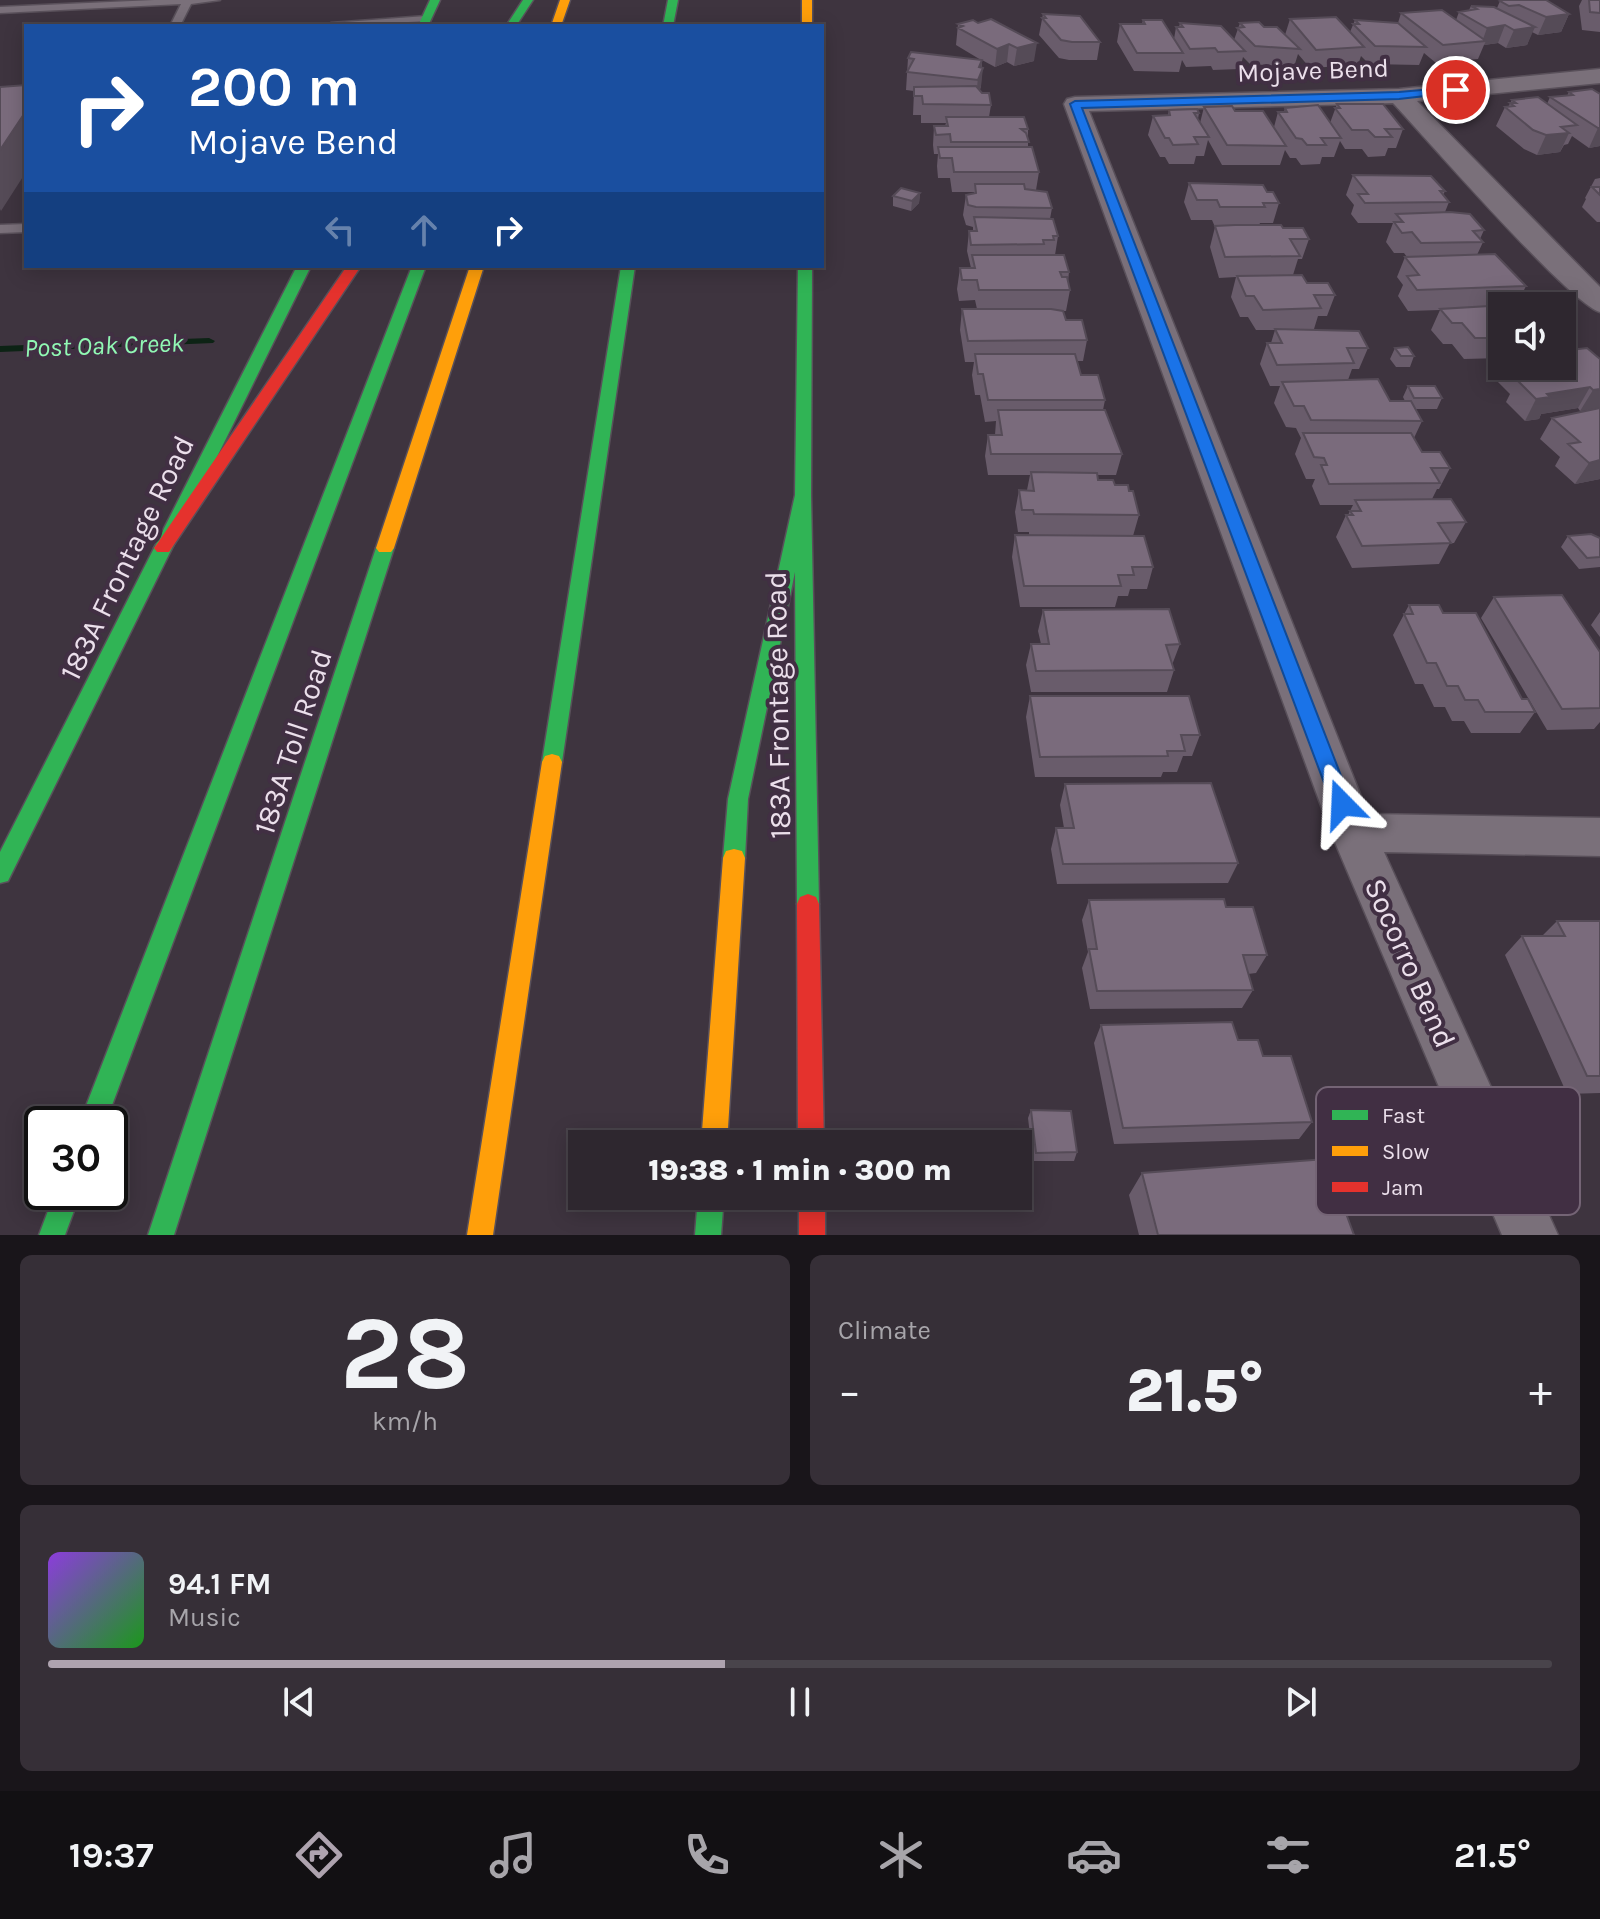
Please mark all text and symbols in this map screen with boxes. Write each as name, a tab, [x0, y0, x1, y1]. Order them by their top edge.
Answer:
street label: Mojave Bend	[1237, 52, 1389, 89]
text: 200 m	[188, 54, 360, 119]
icon: right	[56, 56, 160, 160]
pin	[1422, 56, 1490, 124]
icon: arrive	[1434, 68, 1478, 112]
text: Mojave Bend	[188, 121, 398, 163]
icon: left	[318, 208, 362, 252]
icon: ahead	[402, 208, 446, 252]
icon: right	[486, 208, 530, 252]
map controls	[1488, 292, 1576, 380]
button: sound	[1488, 292, 1576, 380]
water label: Post Oak Creek	[24, 327, 185, 364]
street label: 183A Frontage Road	[52, 430, 202, 686]
street label: 183A Frontage Road	[758, 571, 798, 839]
street label: 183A Toll Road	[246, 645, 340, 839]
position arrow	[1300, 762, 1384, 846]
street label: Socorro Bend	[1357, 873, 1463, 1053]
legend	[1316, 1087, 1580, 1215]
text: Fast	[1382, 1103, 1425, 1129]
speed limit sign: 30	[24, 1106, 128, 1210]
text: Slow	[1382, 1139, 1429, 1165]
text: 19:38 · 1 min · 300 m	[648, 1152, 952, 1188]
text: Jam	[1382, 1175, 1424, 1201]
text: 28	[340, 1293, 470, 1414]
text: Climate	[838, 1315, 931, 1346]
text: 21.5°	[1126, 1356, 1264, 1426]
text: −	[838, 1366, 861, 1417]
text: +	[1529, 1366, 1552, 1417]
text: km/h	[372, 1406, 438, 1437]
text: 94.1 FM	[168, 1566, 272, 1602]
text: Music	[168, 1602, 241, 1633]
icon: previous	[277, 1680, 321, 1724]
icon: pause	[778, 1680, 822, 1724]
icon: next	[1279, 1680, 1323, 1724]
icon: directions	[291, 1827, 347, 1883]
icon: music	[485, 1827, 541, 1883]
icon: phone	[679, 1827, 735, 1883]
icon: climate	[873, 1827, 929, 1883]
icon: car	[1066, 1827, 1122, 1883]
icon: filters	[1260, 1827, 1316, 1883]
text: 19:37	[69, 1834, 154, 1876]
text: 21.5°	[1454, 1834, 1531, 1876]

